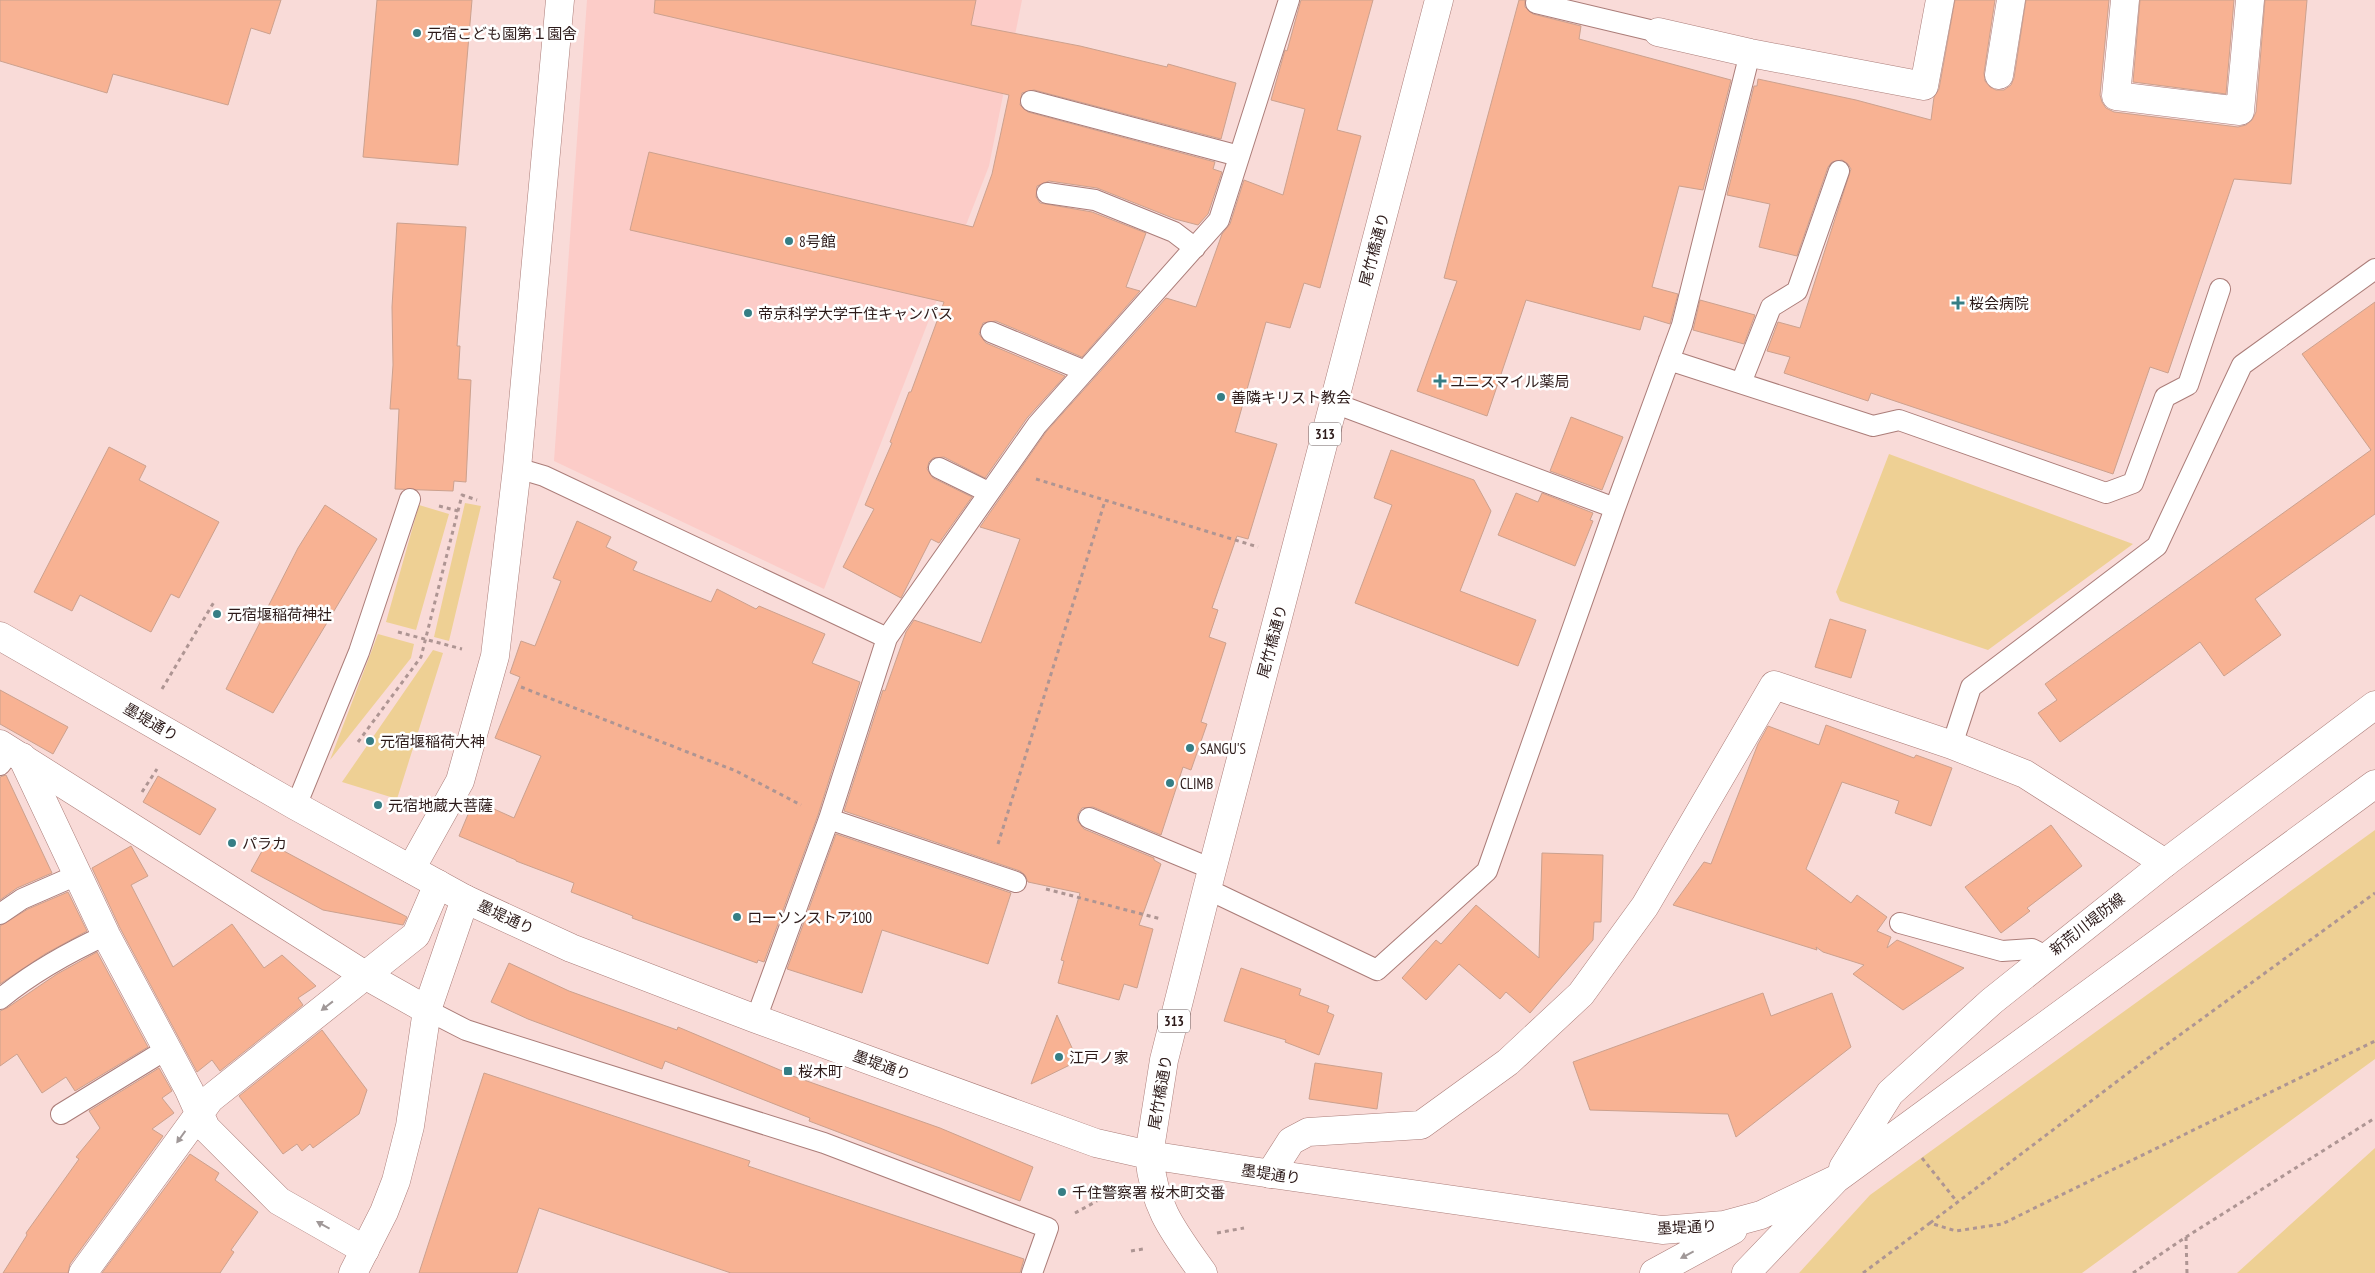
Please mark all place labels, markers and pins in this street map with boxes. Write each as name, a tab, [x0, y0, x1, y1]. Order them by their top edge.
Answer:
place label: 元宿こども園第１園舎	[427, 24, 577, 43]
marker: 元宿こども園第１園舎	[411, 27, 423, 39]
place label: 8号館	[799, 232, 836, 251]
marker: 8号館	[783, 235, 795, 247]
place label: 桜会病院	[1969, 294, 2029, 313]
marker: 桜会病院	[1951, 296, 1965, 310]
place label: 帝京科学大学千住キャンパス	[758, 304, 953, 323]
marker: 帝京科学大学千住キャンパス	[742, 307, 754, 319]
place label: ユニスマイル薬局	[1450, 372, 1570, 391]
marker: ユニスマイル薬局	[1434, 375, 1446, 387]
place label: 善隣キリスト教会	[1231, 388, 1351, 407]
marker: 善隣キリスト教会	[1215, 391, 1227, 403]
place label: 元宿堰稲荷神社	[227, 605, 332, 624]
marker: 元宿堰稲荷神社	[211, 608, 223, 620]
place label: 元宿堰稲荷大神	[380, 732, 485, 751]
marker: 元宿堰稲荷大神	[364, 735, 376, 747]
place label: SANGU'S	[1200, 739, 1246, 758]
marker: SANGU'S	[1184, 742, 1196, 754]
place label: CLIMB	[1180, 774, 1213, 793]
marker: CLIMB	[1164, 777, 1176, 789]
place label: 元宿地蔵大菩薩	[388, 796, 493, 815]
marker: 元宿地蔵大菩薩	[372, 799, 384, 811]
place label: パラカ	[242, 834, 287, 853]
marker: パラカ	[226, 837, 238, 849]
place label: ローソンストア100	[747, 908, 872, 927]
marker: ローソンストア100	[731, 911, 743, 923]
place label: 江戸ノ家	[1069, 1048, 1129, 1067]
marker: 江戸ノ家	[1053, 1051, 1065, 1063]
place label: 桜木町	[798, 1062, 843, 1081]
marker: 桜木町	[782, 1065, 794, 1077]
place label: 千住警察署 桜木町交番	[1072, 1183, 1225, 1202]
marker: 千住警察署 桜木町交番	[1056, 1186, 1068, 1198]

